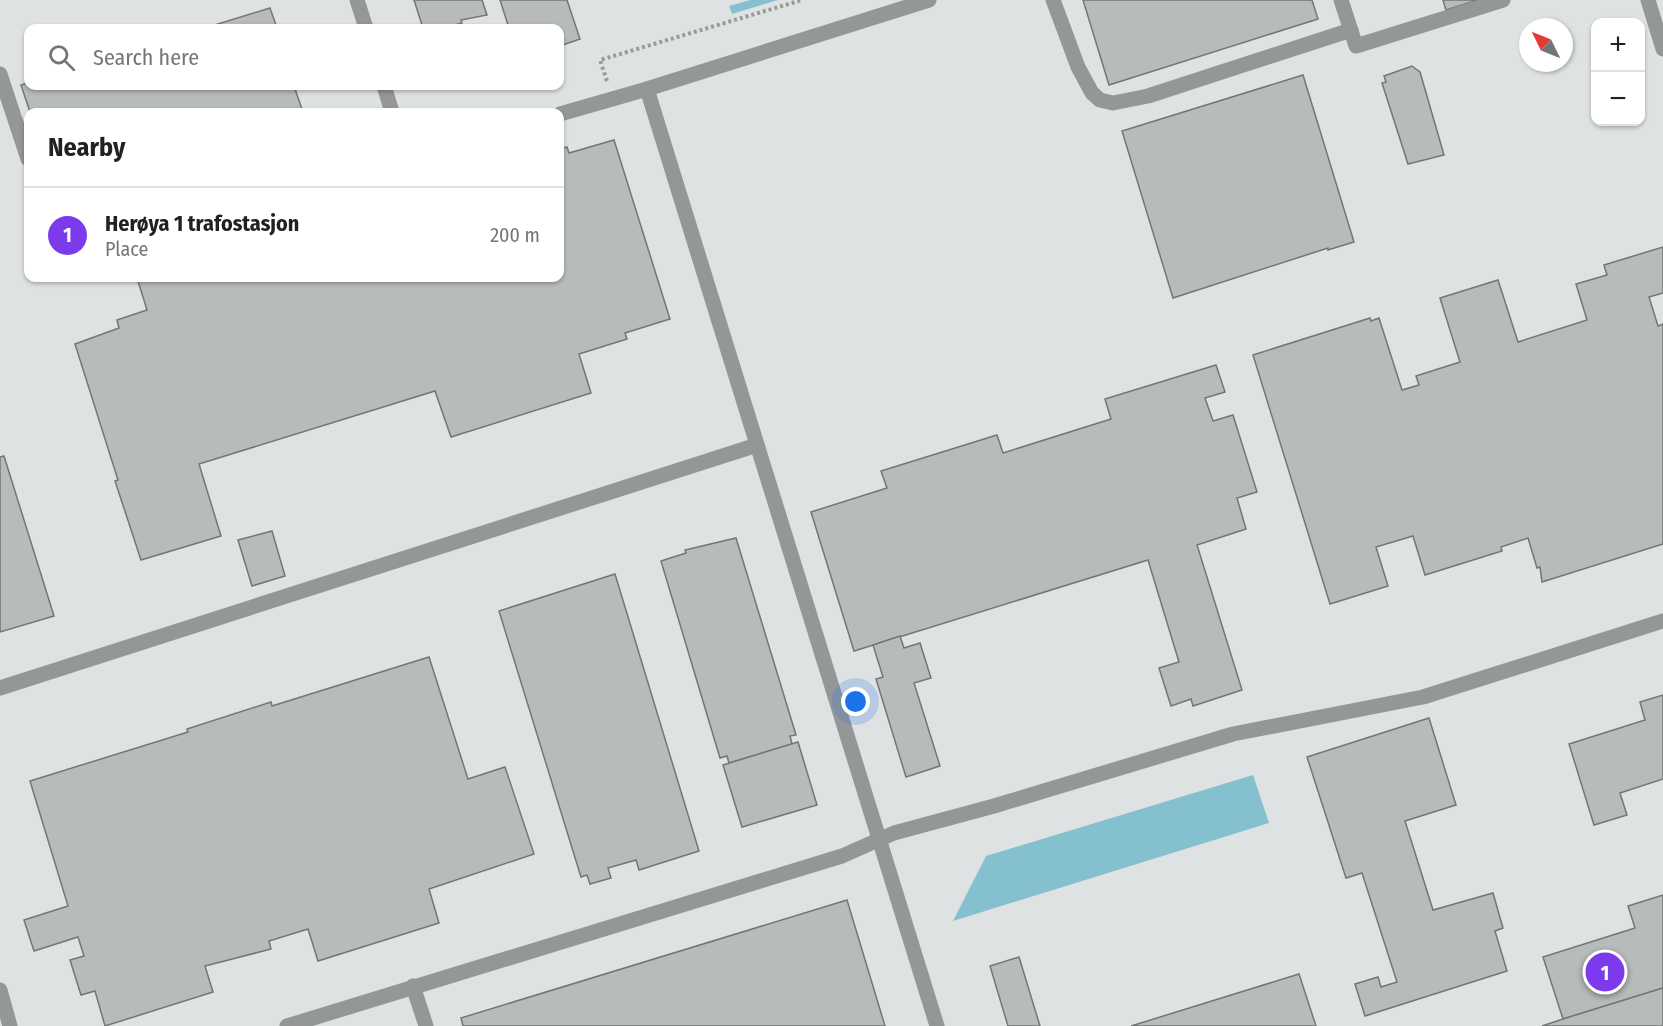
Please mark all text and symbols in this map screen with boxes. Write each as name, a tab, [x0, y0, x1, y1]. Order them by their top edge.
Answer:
north arrow	[1519, 18, 1573, 72]
map controls	[1591, 18, 1645, 126]
button: +	[1591, 18, 1645, 72]
search box	[24, 24, 564, 90]
icon: search	[45, 41, 78, 74]
text: Search here	[93, 44, 199, 71]
button: −	[1591, 72, 1645, 126]
text: Nearby	[48, 132, 125, 163]
text: Herøya 1 trafostasjon	[105, 210, 299, 237]
text: 1	[63, 223, 72, 247]
text: 200 m	[490, 223, 540, 247]
text: Place	[105, 237, 148, 261]
your location	[841, 687, 870, 716]
pin: 1	[1586, 950, 1624, 994]

